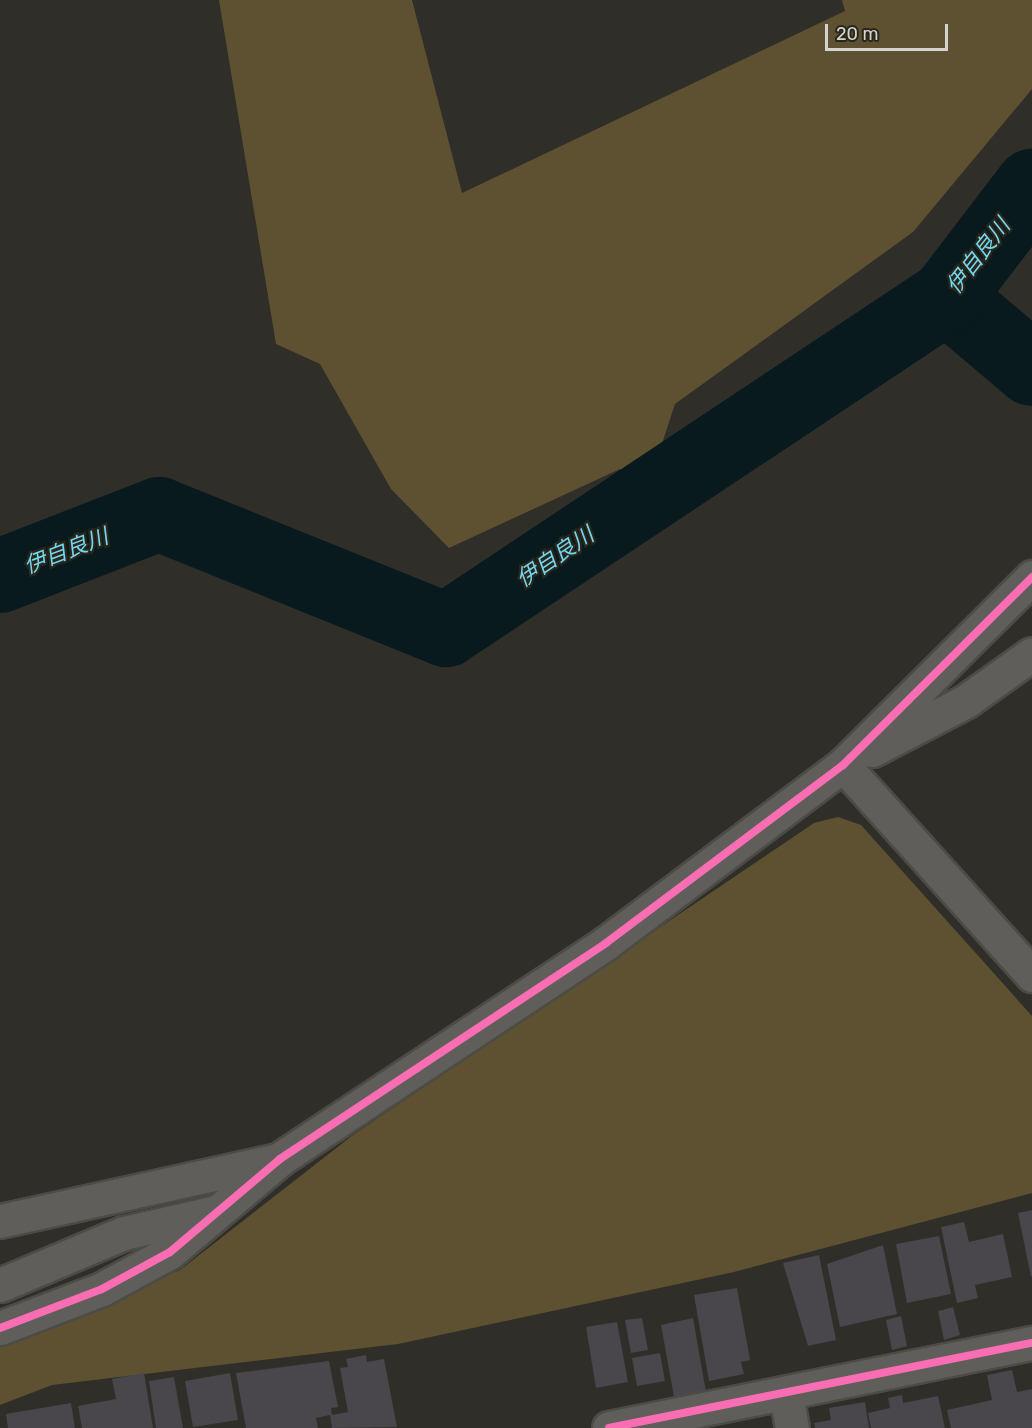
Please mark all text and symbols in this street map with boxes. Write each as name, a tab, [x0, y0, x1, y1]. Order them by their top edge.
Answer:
scale bar	[828, 12, 951, 50]
text: 20 m	[836, 23, 878, 45]
water label: 伊自良川	[941, 213, 1015, 299]
water label: 伊自良川	[511, 521, 599, 593]
water label: 伊自良川	[20, 523, 112, 579]

